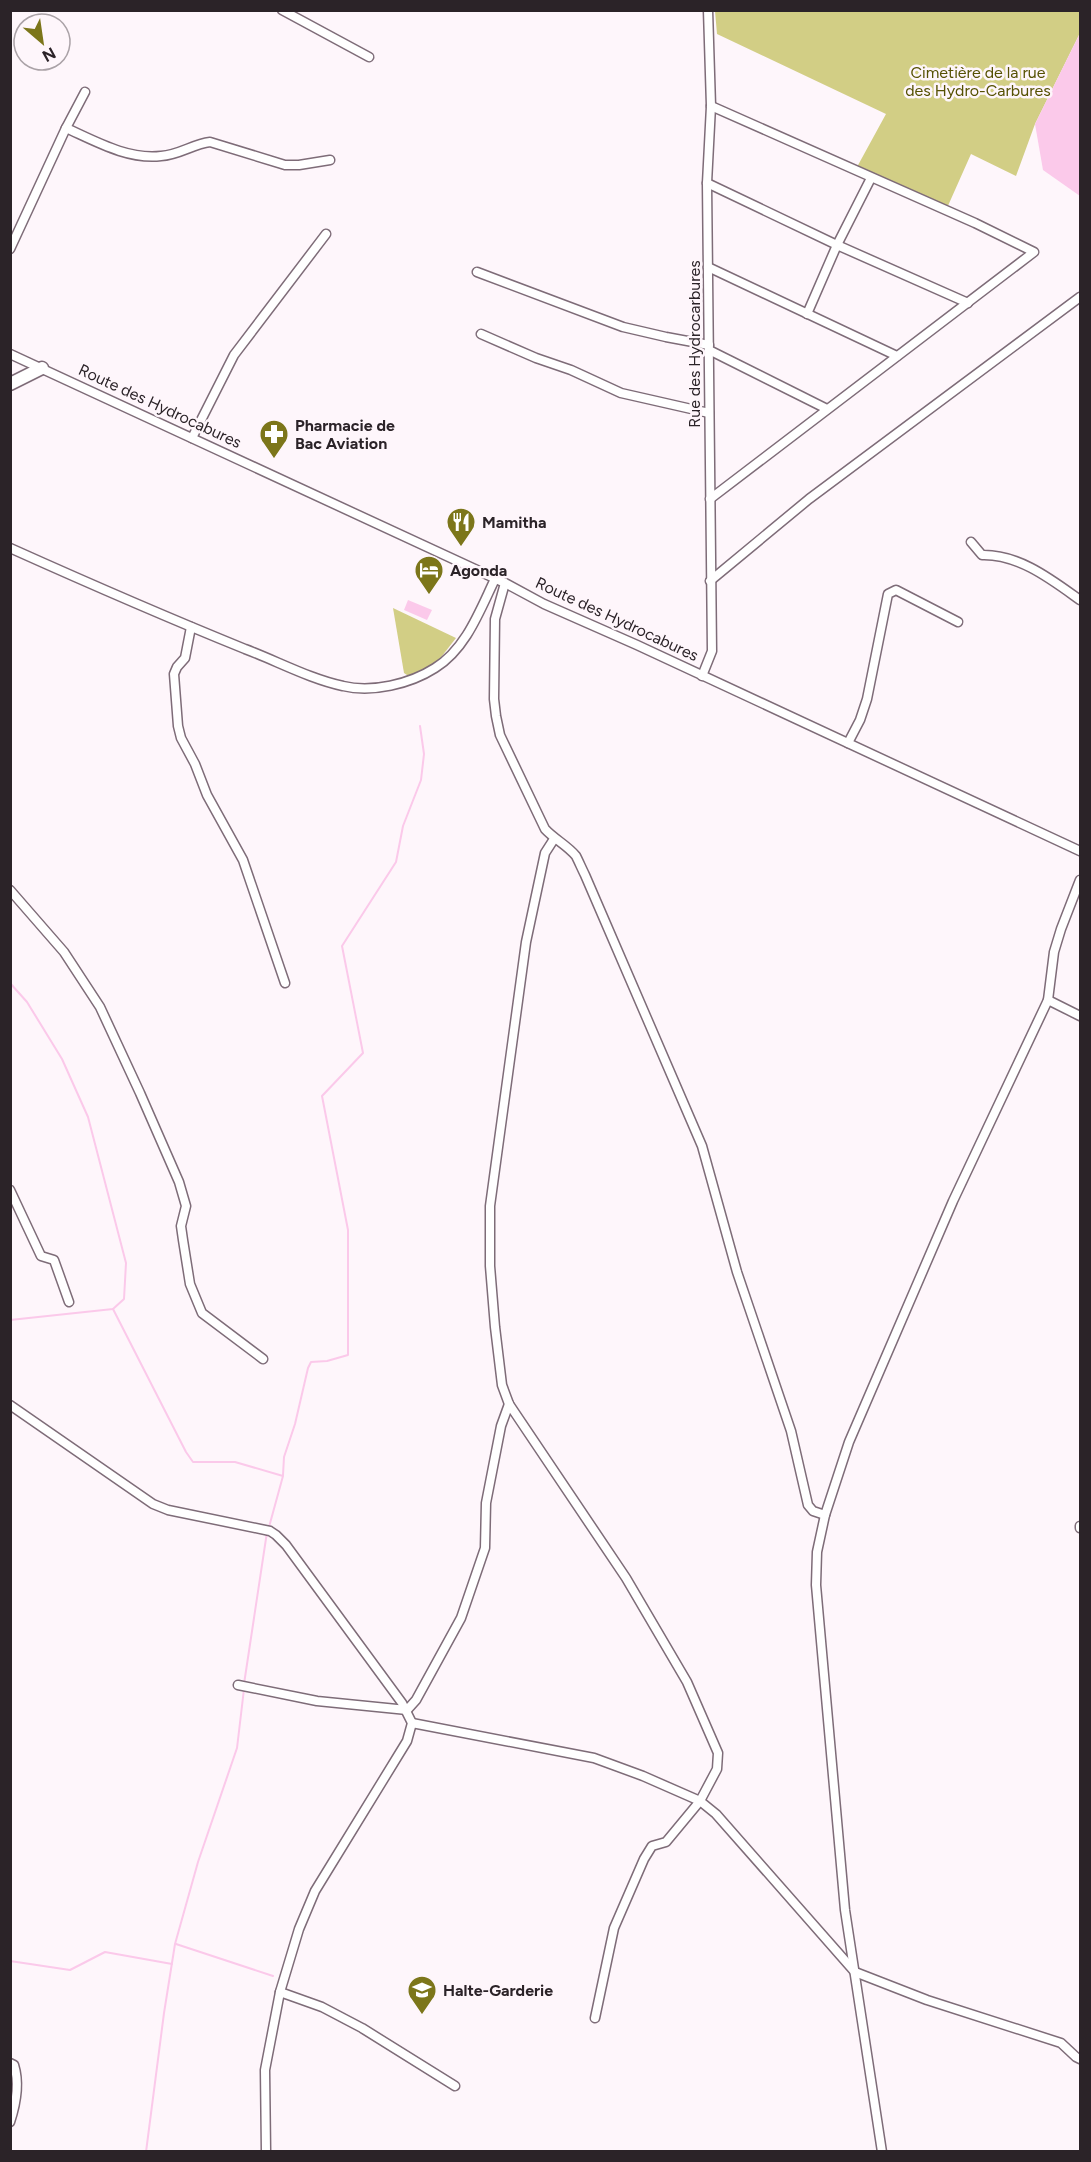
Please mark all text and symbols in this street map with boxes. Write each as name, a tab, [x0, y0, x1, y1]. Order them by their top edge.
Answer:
north arrow	[12, 12, 72, 72]
text: N	[39, 43, 59, 66]
park label: Cimetière de la rue des Hydro-Carbures	[905, 63, 1051, 100]
street label: Rue des Hydrocarbures	[685, 260, 704, 428]
street label: Route des Hydrocabures	[76, 360, 244, 452]
place label: Pharmacie de Bac Aviation	[295, 416, 395, 453]
pharmacy icon: Pharmacie de Bac Aviation	[258, 418, 290, 460]
restaurant icon: Mamitha	[445, 506, 477, 548]
place label: Mamitha	[482, 513, 546, 532]
hotel icon: Agonda	[413, 554, 445, 596]
place label: Agonda	[450, 561, 507, 580]
street label: Route des Hydrocabures	[533, 573, 701, 665]
school or university icon: Halte-Garderie	[406, 1974, 438, 2016]
place label: Halte-Garderie	[443, 1981, 553, 2000]

